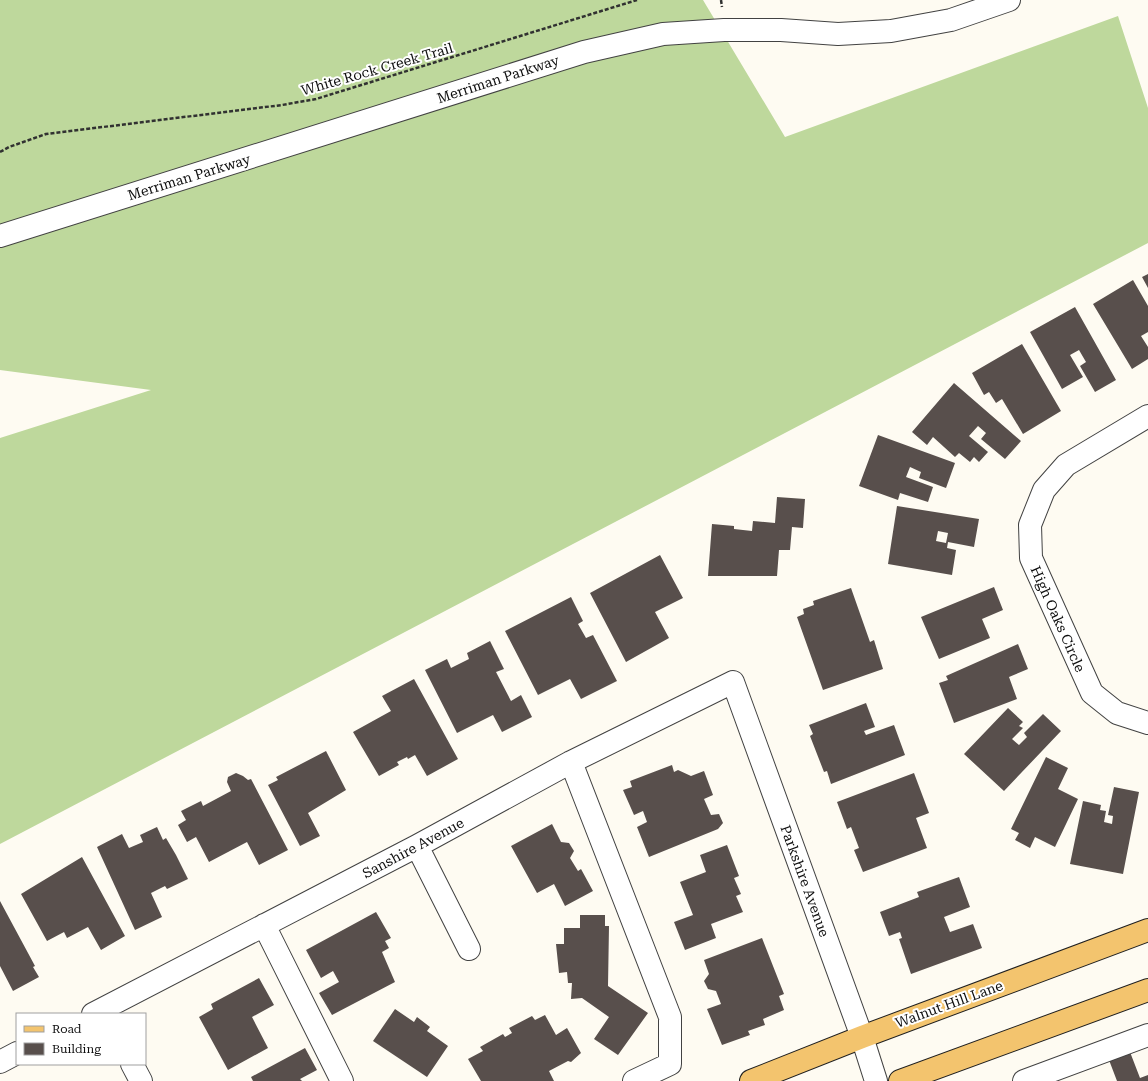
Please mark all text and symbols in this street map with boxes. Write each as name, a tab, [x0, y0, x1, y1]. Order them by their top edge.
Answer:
street label: White Rock Creek Trail	[299, 39, 455, 98]
street label: Merriman Parkway	[435, 51, 562, 106]
street label: Merriman Parkway	[126, 151, 253, 203]
street label: High Oaks Circle	[1027, 563, 1089, 675]
street label: Sanshire Avenue	[360, 814, 467, 881]
street label: Parkshire Avenue	[777, 823, 833, 939]
street label: Walnut Hill Lane	[893, 977, 1005, 1031]
legend	[16, 1013, 146, 1065]
text: Road	[52, 1022, 82, 1036]
text: Building	[52, 1042, 101, 1056]

